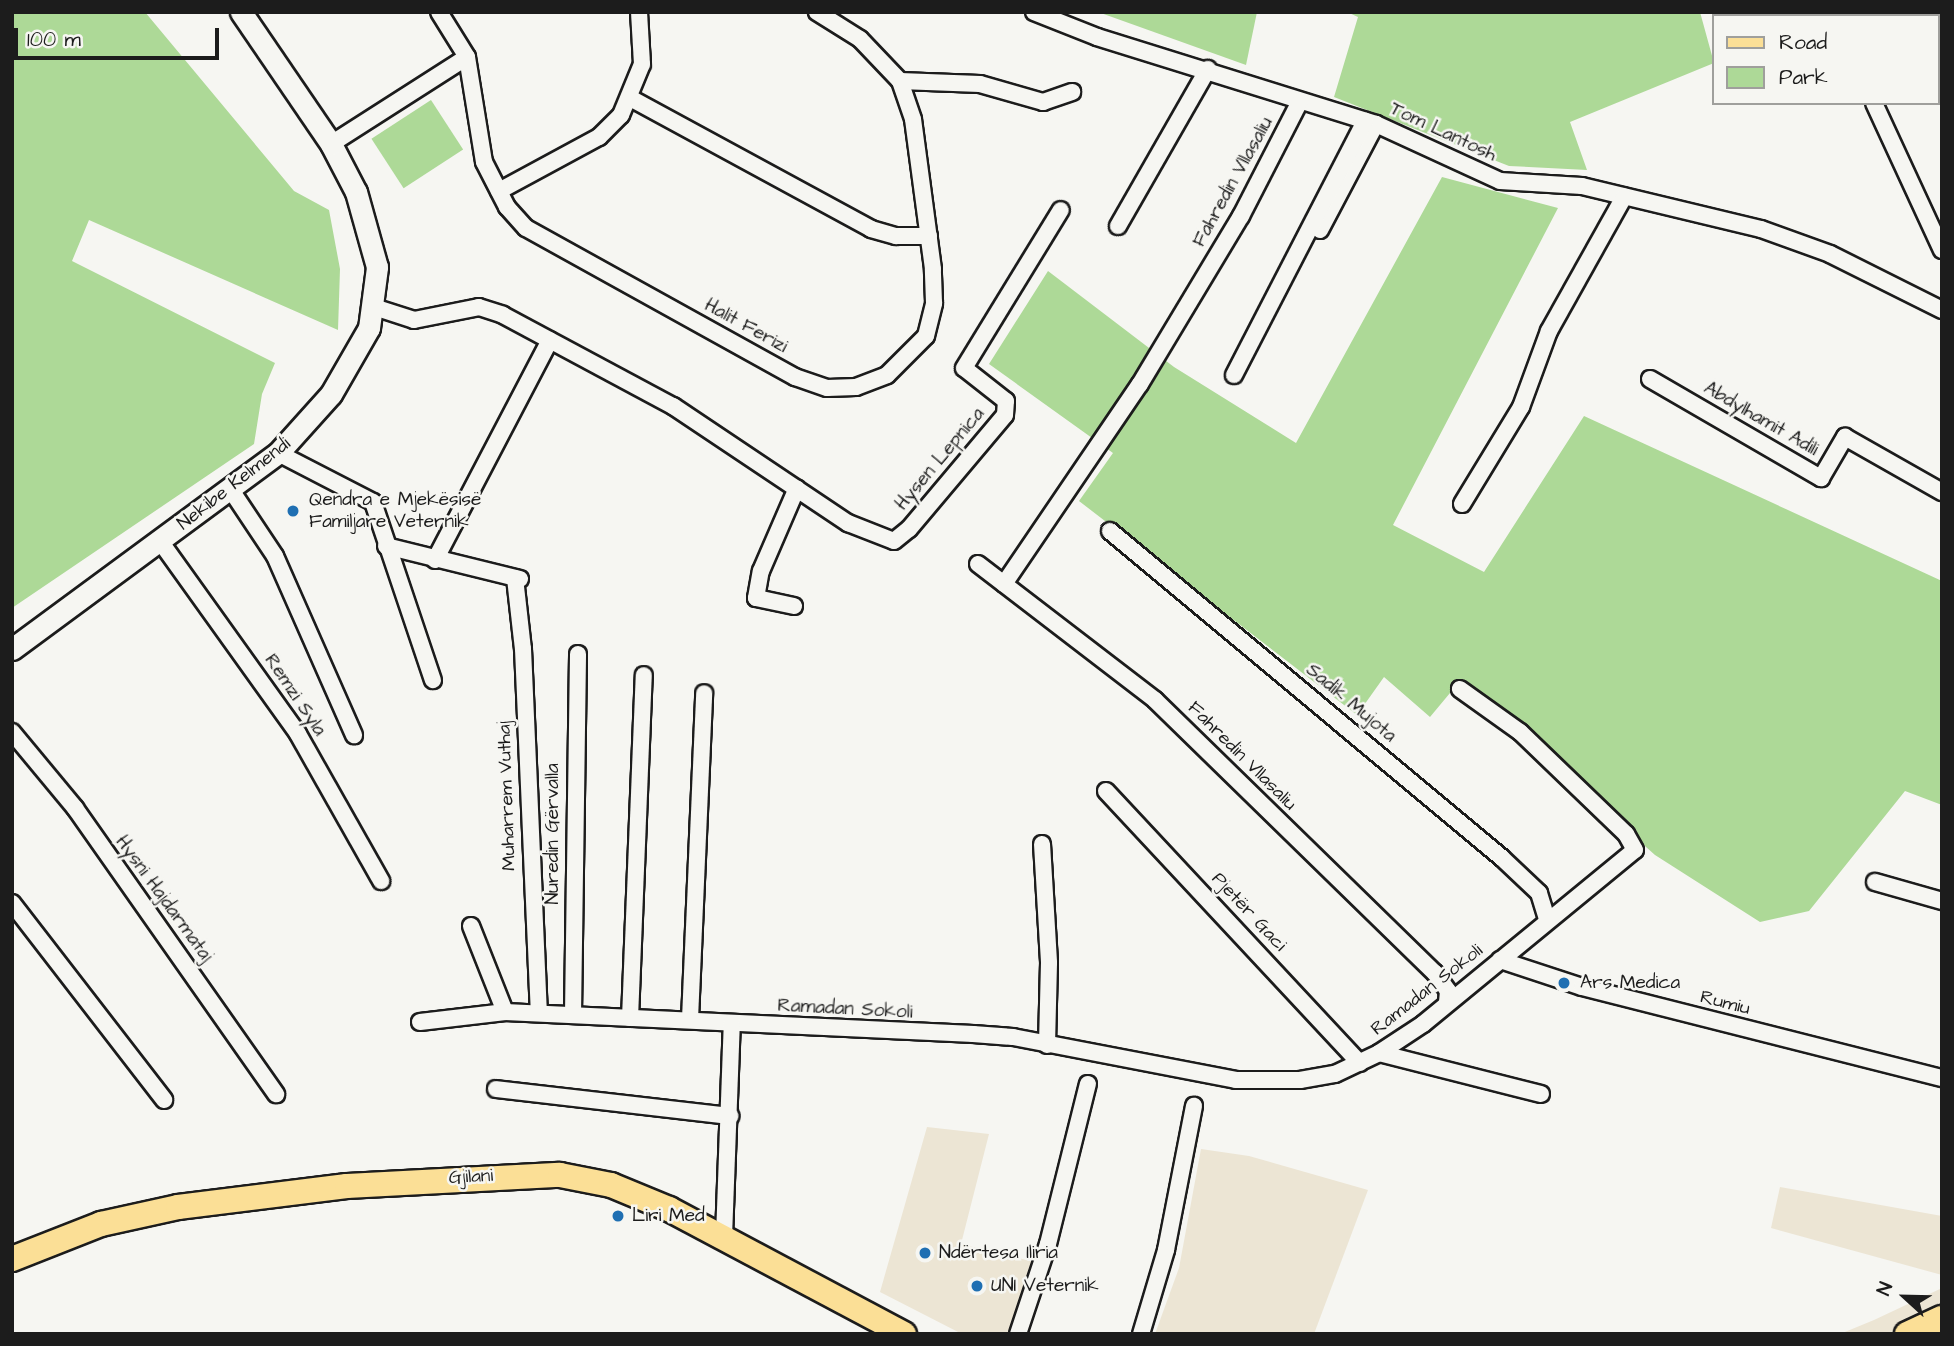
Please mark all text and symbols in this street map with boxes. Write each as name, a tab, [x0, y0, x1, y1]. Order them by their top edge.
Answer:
scale bar	[18, 14, 222, 58]
legend	[1713, 14, 1940, 105]
text: 100 m	[27, 25, 81, 54]
text: Road	[1779, 28, 1827, 57]
text: Park	[1779, 63, 1828, 92]
street label: Tom Lantosh	[1386, 97, 1500, 167]
street label: Fahredin Vllasaliu	[1188, 113, 1278, 251]
street label: Halit Ferizi	[701, 294, 791, 358]
street label: Abdylhamit Adili	[1700, 377, 1822, 461]
street label: Hysen Lepnica	[890, 403, 990, 515]
street label: Nekibe Kelmendi	[173, 433, 295, 535]
place label: Qendra e Mjekësisë Familjare Veternik	[309, 489, 481, 533]
marker: Qendra e Mjekësisë Familjare Veternik	[283, 501, 303, 521]
street label: Remzi Syla	[259, 650, 331, 740]
street label: Sadik Mujota	[1301, 659, 1401, 747]
street label: Fahredin Vllasaliu	[1183, 697, 1301, 815]
street label: Muharrem Vuthaj	[493, 721, 521, 871]
street label: Nuredin Gërvalla	[542, 763, 564, 905]
street label: Hysni Hajdarmataj	[110, 831, 218, 967]
street label: Pjetër Gaci	[1207, 868, 1291, 956]
street label: Ramadan Sokoli	[1367, 939, 1487, 1041]
place label: Ars Medica	[1580, 972, 1680, 994]
marker: Ars Medica	[1554, 973, 1574, 993]
street label: Rumiu	[1698, 986, 1752, 1020]
street label: Ramadan Sokoli	[777, 994, 913, 1024]
street label: Gjilani	[448, 1164, 494, 1190]
place label: Liri Med	[632, 1205, 705, 1227]
marker: Liri Med	[610, 1208, 626, 1224]
place label: Ndërtesa Iliria	[939, 1242, 1058, 1264]
marker: Ndërtesa Iliria	[917, 1245, 933, 1261]
north arrow	[1870, 1262, 1940, 1332]
place label: UNI Veternik	[991, 1275, 1099, 1297]
marker: UNI Veternik	[969, 1278, 985, 1294]
text: N	[1870, 1278, 1900, 1300]

